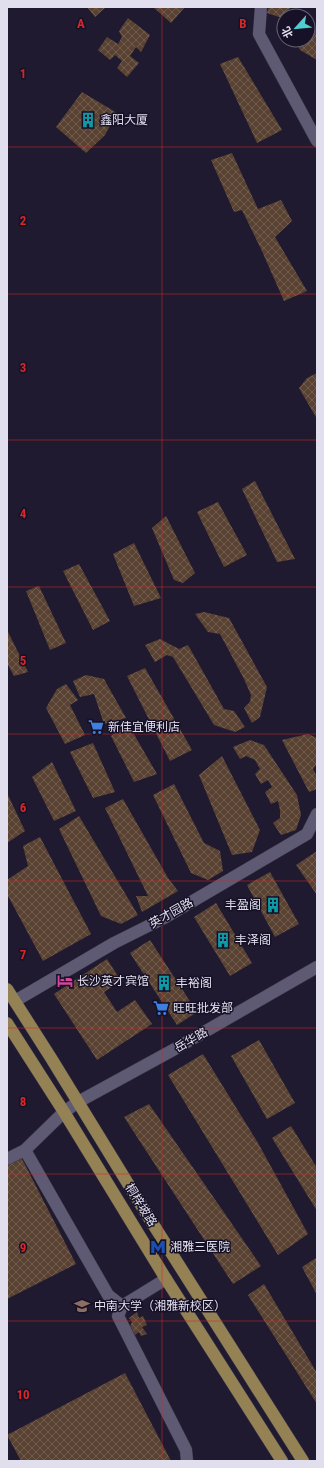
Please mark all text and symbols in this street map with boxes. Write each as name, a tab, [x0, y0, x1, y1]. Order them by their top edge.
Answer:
north arrow	[276, 8, 316, 48]
text: A	[77, 16, 85, 31]
text: B	[239, 16, 247, 31]
text: 北	[279, 24, 296, 40]
text: 1	[20, 66, 26, 81]
building icon: 鑫阳大厦	[79, 111, 97, 129]
place label: 鑫阳大厦	[100, 113, 148, 127]
text: 2	[20, 213, 27, 228]
text: 3	[20, 360, 26, 375]
text: 4	[20, 506, 27, 521]
text: 5	[20, 653, 27, 668]
supermarket icon: 新佳宜便利店	[87, 718, 105, 736]
place label: 新佳宜便利店	[108, 720, 180, 734]
text: 6	[20, 800, 27, 815]
street label: 英才园路	[147, 895, 195, 931]
building icon: 丰盈阁	[264, 896, 282, 914]
place label: 丰盈阁	[225, 898, 261, 912]
building icon: 丰泽阁	[214, 931, 232, 949]
place label: 丰泽阁	[235, 933, 271, 947]
text: 7	[20, 947, 27, 962]
hotel icon: 长沙英才宾馆	[56, 972, 74, 990]
place label: 长沙英才宾馆	[77, 974, 149, 988]
building icon: 丰裕阁	[155, 974, 173, 992]
place label: 丰裕阁	[176, 976, 212, 990]
supermarket icon: 旺旺批发部	[152, 999, 170, 1017]
place label: 旺旺批发部	[173, 1001, 233, 1015]
street label: 岳华路	[172, 1025, 210, 1055]
text: 8	[20, 1094, 26, 1109]
street label: 桐梓坡路	[122, 1181, 160, 1229]
metro station icon: 湘雅三医院	[149, 1238, 167, 1256]
text: 9	[20, 1240, 26, 1255]
place label: 湘雅三医院	[170, 1240, 230, 1254]
school or university icon: 中南大学（湘雅新校区）	[73, 1297, 91, 1315]
place label: 中南大学（湘雅新校区）	[94, 1299, 226, 1313]
text: 10	[16, 1387, 30, 1402]

